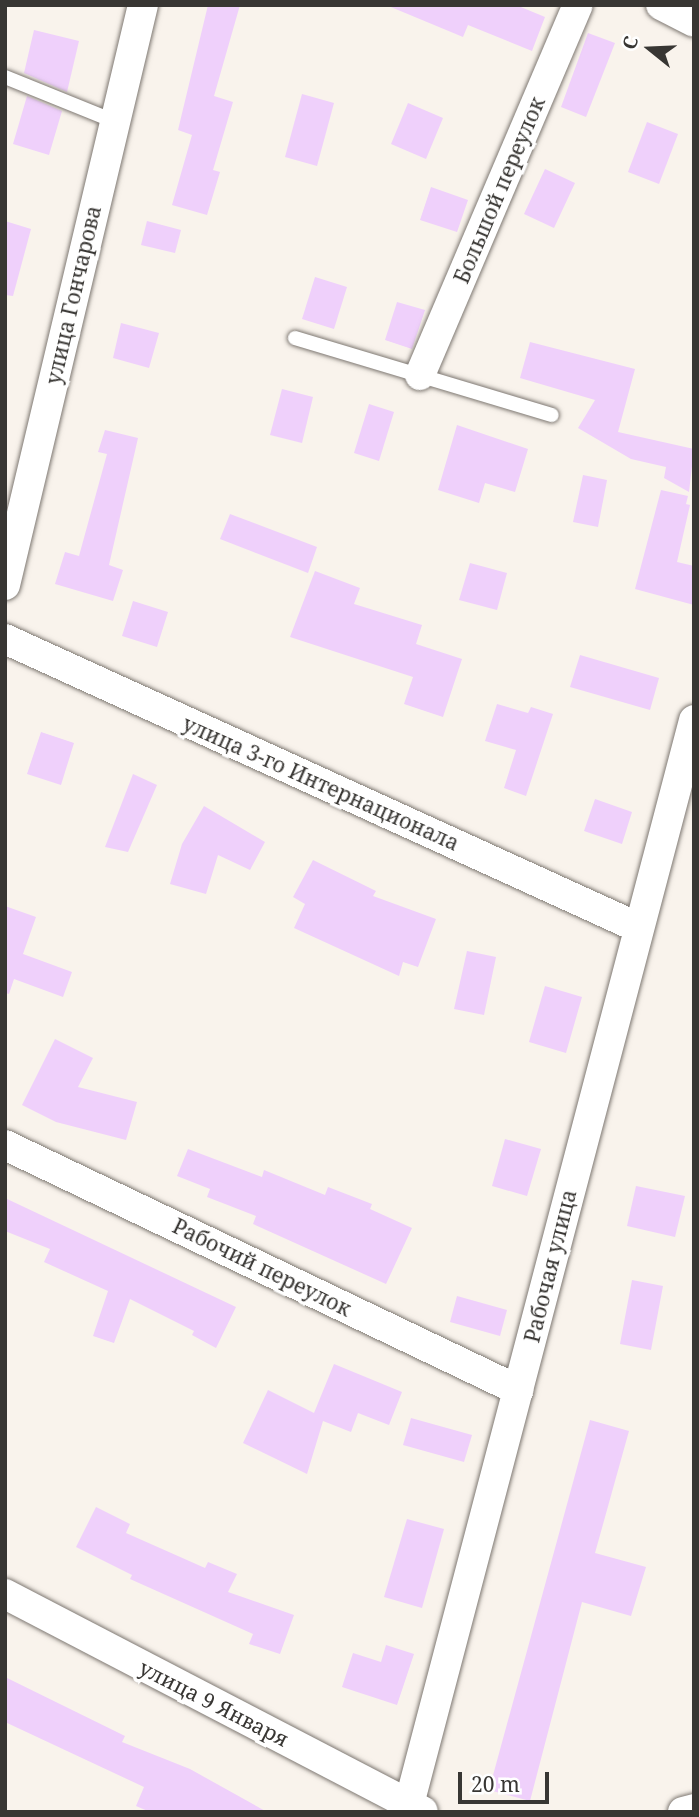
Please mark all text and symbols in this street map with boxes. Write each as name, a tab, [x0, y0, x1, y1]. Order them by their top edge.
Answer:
north arrow	[615, 14, 685, 84]
text: С	[616, 33, 644, 52]
street label: Большой переулок	[448, 93, 550, 287]
street label: улица Гончарова	[40, 203, 106, 387]
street label: улица 3-го Интернационала	[179, 710, 463, 856]
street label: Рабочая улица	[519, 1187, 581, 1345]
street label: Рабочий переулок	[169, 1213, 355, 1321]
street label: улица 9 Января	[135, 1654, 293, 1752]
scale bar	[461, 1758, 552, 1802]
text: 20 m	[471, 1770, 520, 1798]

